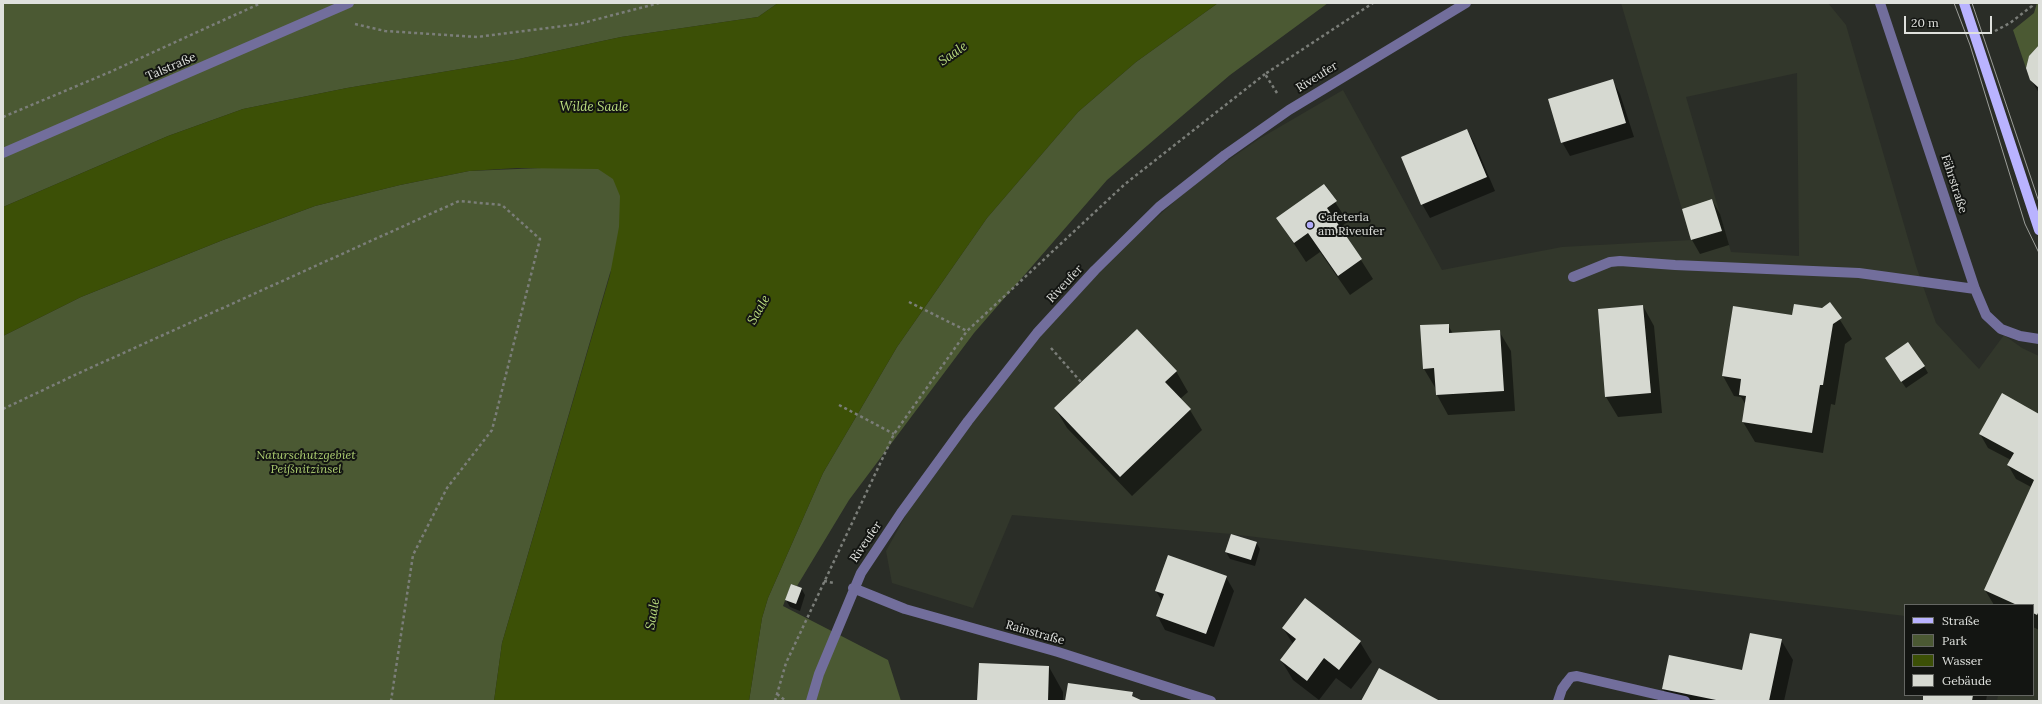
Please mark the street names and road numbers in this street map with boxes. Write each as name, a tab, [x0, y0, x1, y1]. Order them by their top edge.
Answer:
street label: Talstraße	[144, 50, 198, 84]
street label: Riveufer	[1294, 59, 1340, 95]
street label: Fährstraße	[1938, 153, 1970, 215]
street label: Riveufer	[1044, 262, 1086, 306]
street label: Riveufer	[847, 519, 885, 565]
street label: Rainstraße	[1004, 618, 1066, 648]

